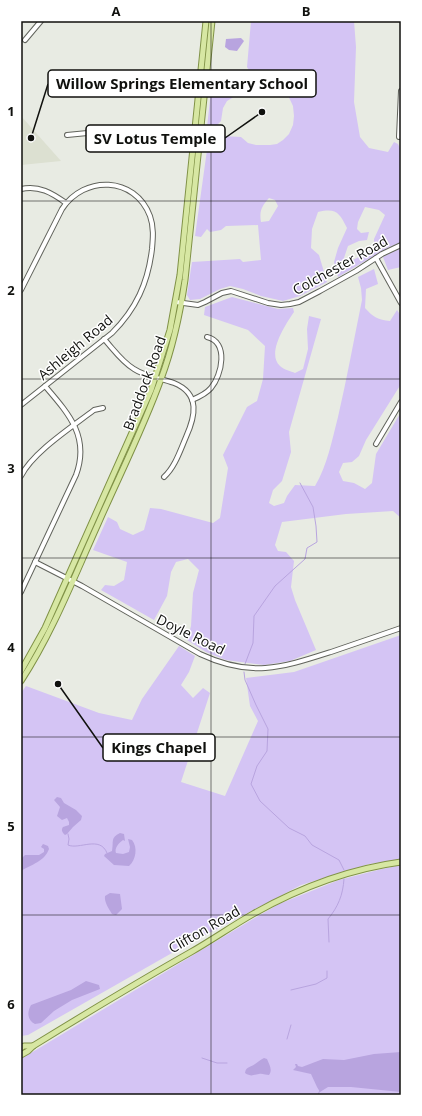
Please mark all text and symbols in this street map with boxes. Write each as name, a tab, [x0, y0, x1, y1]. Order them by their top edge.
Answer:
text: A	[112, 2, 121, 20]
text: B	[302, 2, 311, 20]
callout: Willow Springs Elementary School	[48, 70, 316, 97]
text: Willow Springs Elementary School	[56, 73, 308, 93]
text: 1	[7, 102, 15, 120]
callout: SV Lotus Temple	[86, 125, 225, 152]
text: SV Lotus Temple	[94, 128, 216, 148]
street label: Colchester Road	[289, 231, 391, 299]
text: 2	[7, 281, 15, 299]
street label: Ashleigh Road	[34, 310, 116, 384]
street label: Braddock Road	[118, 333, 170, 433]
text: 3	[7, 459, 15, 477]
street label: Doyle Road	[154, 609, 228, 659]
text: 4	[7, 638, 15, 656]
callout: Kings Chapel	[103, 734, 215, 761]
text: Kings Chapel	[111, 737, 207, 757]
text: 5	[7, 817, 15, 835]
street label: Clifton Road	[165, 901, 243, 957]
text: 6	[7, 995, 15, 1013]

